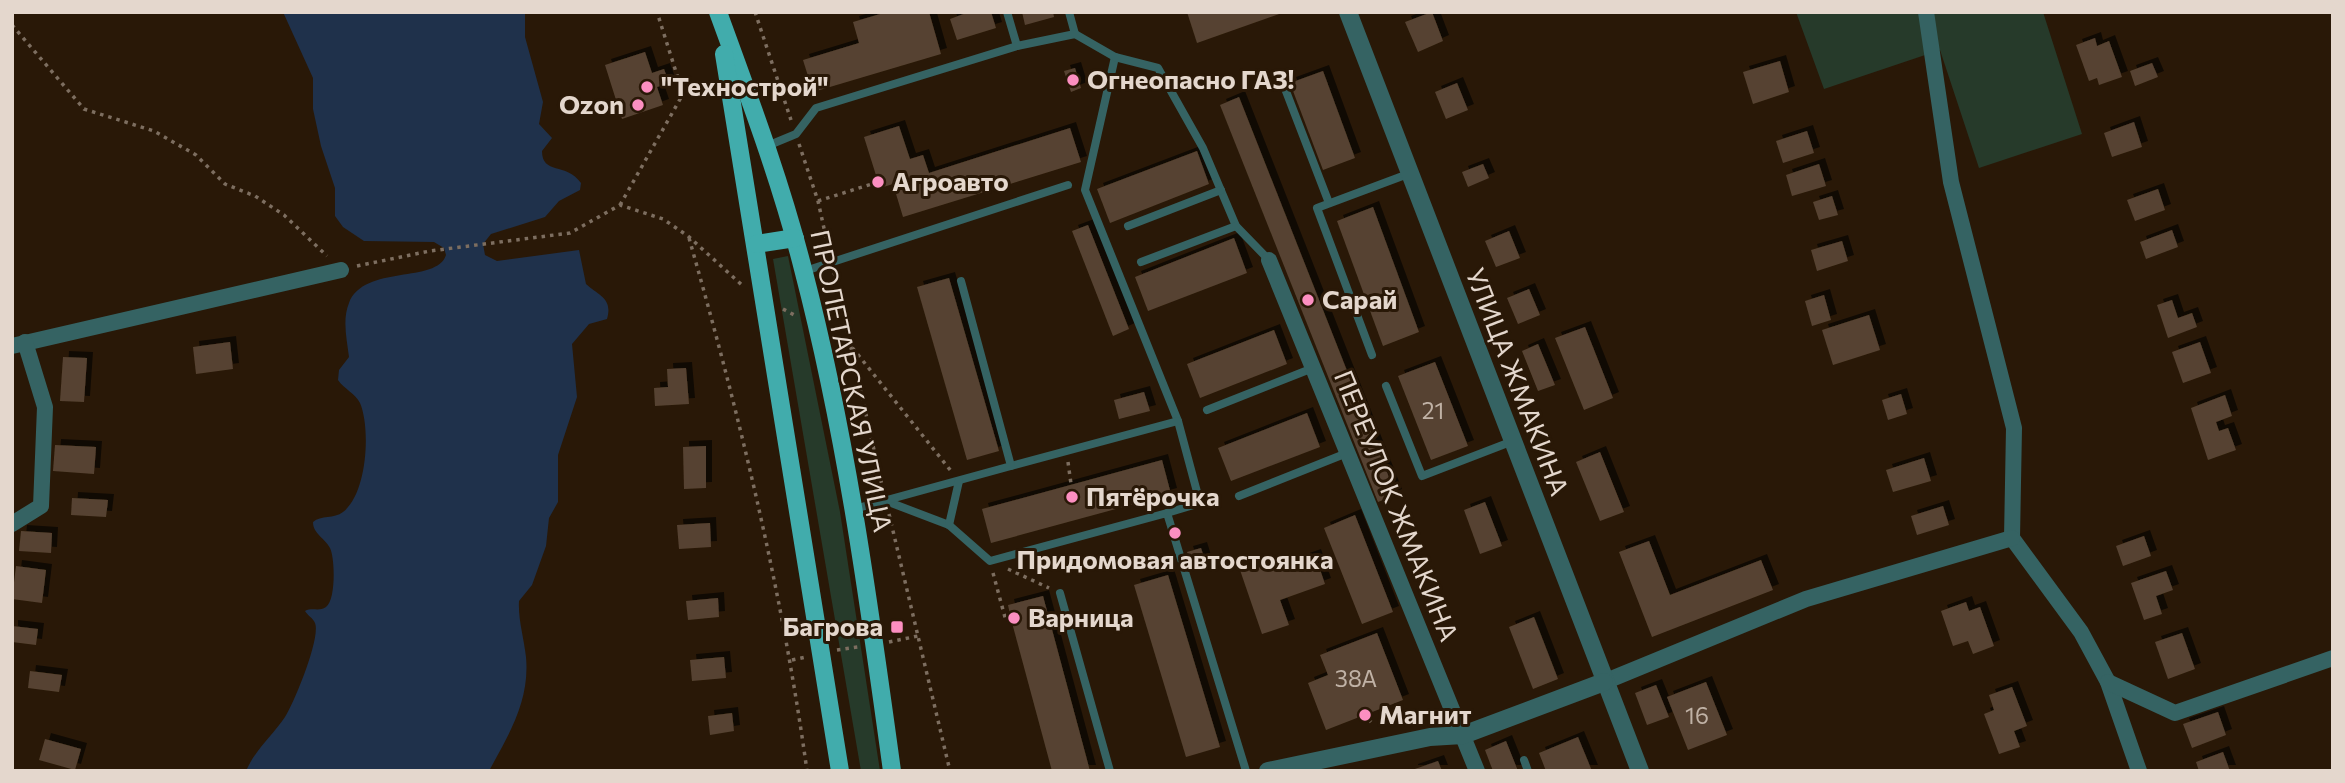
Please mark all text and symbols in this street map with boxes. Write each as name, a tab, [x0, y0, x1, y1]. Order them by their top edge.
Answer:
place label: Огнеопасно ГАЗ!	[1087, 63, 1294, 94]
place label: "Технострой"	[661, 70, 829, 101]
marker: Огнеопасно ГАЗ!	[1065, 72, 1081, 88]
marker: "Технострой"	[639, 79, 655, 95]
place label: Ozon	[559, 88, 624, 119]
marker: Ozon	[630, 97, 646, 113]
place label: Агроавто	[892, 165, 1009, 196]
marker: Агроавто	[870, 174, 886, 190]
street label: ПРОЛЕТАРСКАЯ УЛИЦА	[805, 227, 900, 535]
street label: УЛИЦА ЖМАКИНА	[1461, 263, 1576, 500]
place label: Сарай	[1322, 283, 1397, 314]
marker: Сарай	[1300, 292, 1316, 308]
street label: ПЕРЕУЛОК ЖМАКИНА	[1329, 366, 1466, 645]
house number: 21	[1422, 396, 1444, 424]
place label: Пятёрочка	[1086, 480, 1219, 511]
marker: Пятёрочка	[1064, 489, 1080, 505]
marker: Придомовая автостоянка	[1167, 525, 1183, 541]
place label: Придомовая автостоянка	[1016, 543, 1334, 574]
place label: Варница	[1028, 601, 1134, 632]
place label: Багрова	[782, 610, 883, 641]
marker: Варница	[1006, 610, 1022, 626]
marker: Багрова	[889, 619, 905, 635]
house number: 38А	[1335, 664, 1377, 692]
place label: Магнит	[1379, 698, 1472, 729]
house number: 16	[1685, 701, 1709, 729]
marker: Магнит	[1357, 707, 1373, 723]

